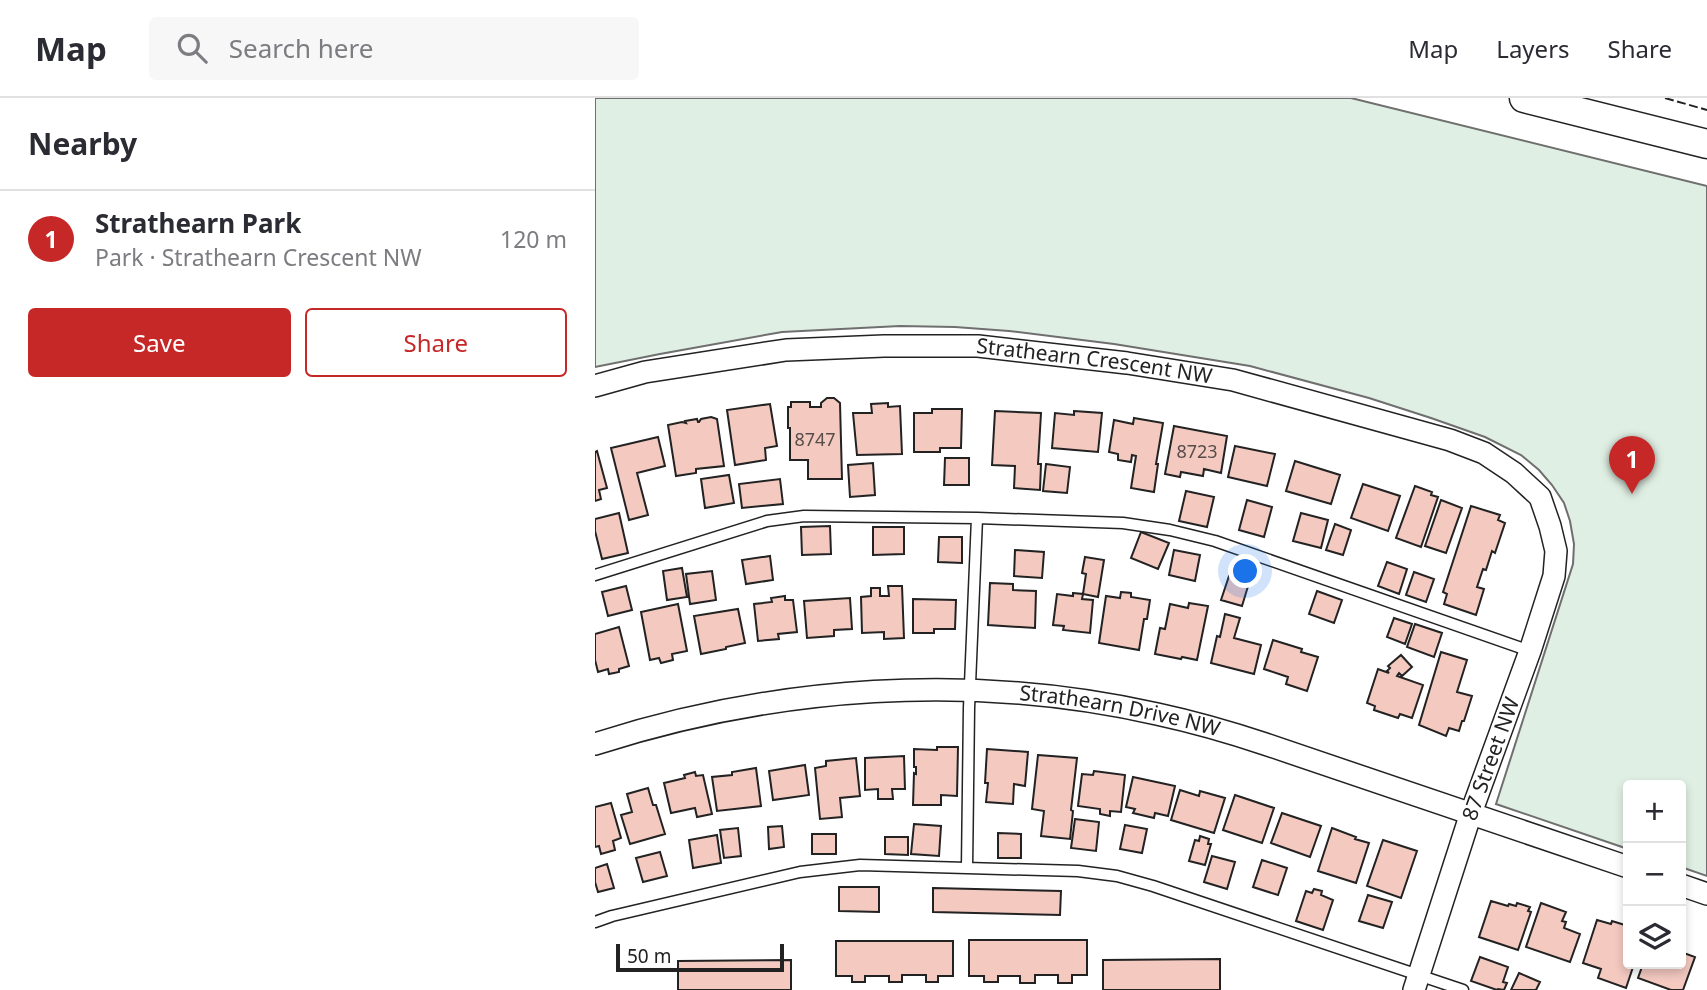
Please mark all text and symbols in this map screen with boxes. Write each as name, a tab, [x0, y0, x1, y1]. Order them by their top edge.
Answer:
search box	[149, 17, 639, 80]
text: Map	[35, 26, 107, 71]
icon: search	[173, 29, 211, 67]
text: Search here	[229, 30, 373, 66]
text: Map	[1408, 32, 1458, 65]
text: Layers	[1496, 32, 1570, 65]
text: Share	[1608, 32, 1672, 65]
text: Nearby	[28, 123, 137, 164]
text: Strathearn Park	[95, 205, 301, 241]
text: 1	[44, 223, 58, 255]
text: 120 m	[500, 223, 567, 255]
text: Park · Strathearn Crescent NW	[95, 241, 422, 273]
button: Save	[28, 308, 291, 377]
button: Share	[305, 308, 567, 377]
street label: Strathearn Crescent NW	[975, 331, 1215, 390]
house number: 8747	[794, 427, 836, 451]
pin: 1	[1609, 436, 1655, 494]
house number: 8723	[1176, 439, 1218, 463]
your location	[1228, 554, 1262, 588]
street label: Strathearn Drive NW	[1018, 678, 1224, 742]
street label: 87 Street NW	[1455, 693, 1525, 824]
map controls	[1623, 780, 1686, 969]
button: +	[1623, 780, 1686, 843]
button: −	[1623, 843, 1686, 906]
button: layers	[1623, 906, 1686, 969]
scale bar	[616, 941, 784, 973]
text: 50 m	[627, 943, 671, 969]

